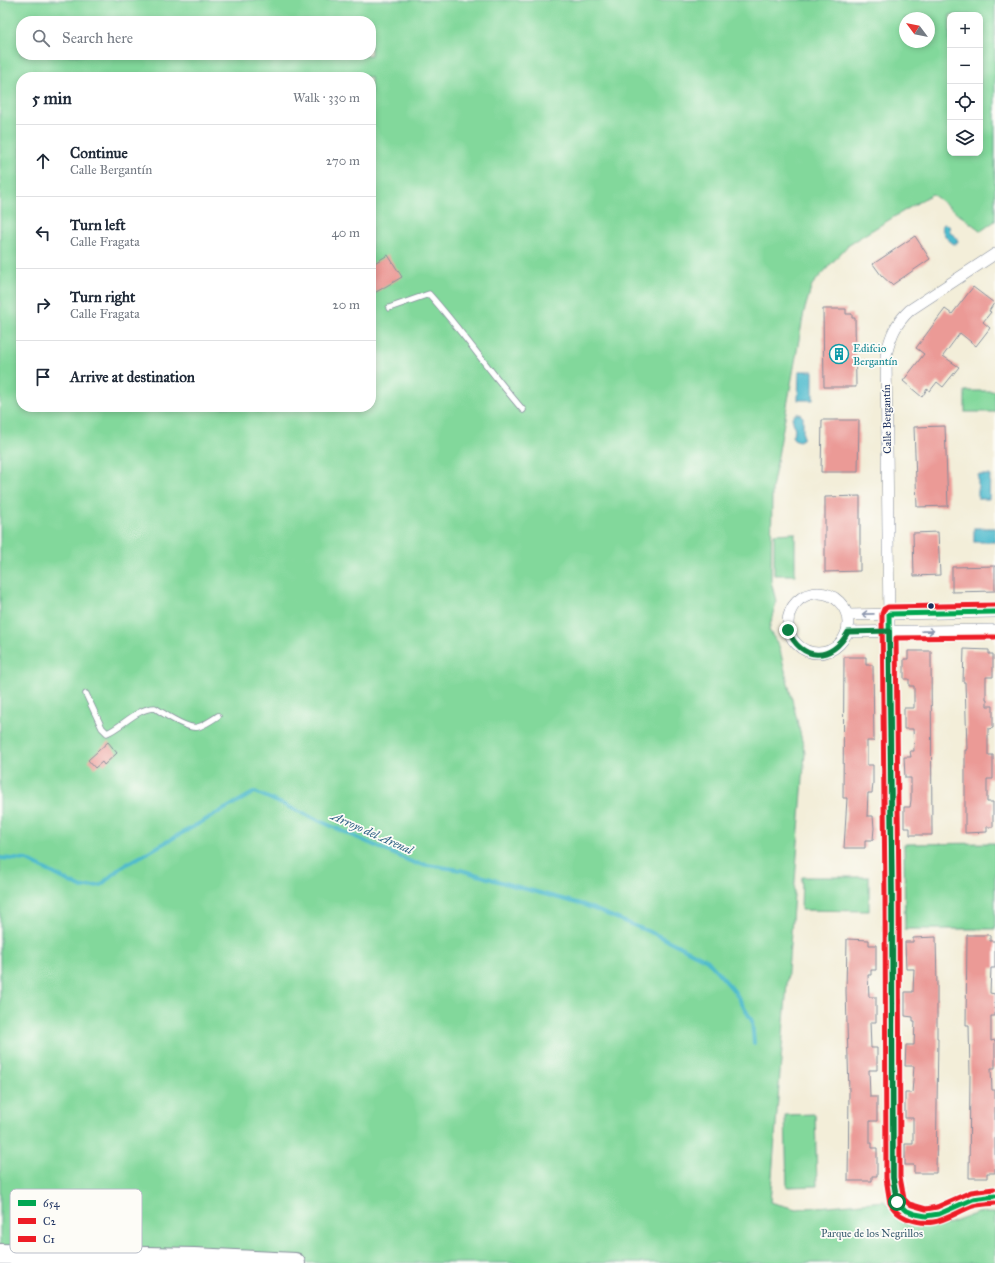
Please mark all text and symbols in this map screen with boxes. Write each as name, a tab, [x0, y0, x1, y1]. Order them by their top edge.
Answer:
north arrow	[899, 12, 935, 48]
map controls	[947, 12, 983, 156]
button: +	[947, 12, 983, 48]
search box	[16, 16, 376, 60]
icon: search	[30, 27, 52, 49]
text: Search here	[62, 29, 133, 47]
button: −	[947, 48, 983, 84]
button: locate	[947, 84, 983, 120]
text: 5 min	[32, 88, 72, 109]
text: Walk · 330 m	[293, 90, 360, 106]
button: layers	[947, 120, 983, 156]
text: Continue	[70, 144, 128, 162]
icon: ahead	[32, 150, 54, 172]
text: 270 m	[326, 153, 360, 169]
text: Calle Bergantín	[70, 162, 152, 178]
text: Turn left	[70, 216, 126, 234]
icon: left	[32, 222, 54, 244]
text: 40 m	[331, 225, 360, 241]
text: Calle Fragata	[70, 234, 140, 250]
text: Turn right	[70, 288, 135, 306]
icon: right	[32, 294, 54, 316]
text: 20 m	[332, 297, 360, 313]
text: Calle Fragata	[70, 306, 140, 322]
place label: Edifcio Bergantín	[853, 342, 898, 368]
building icon: Edifcio Bergantín	[828, 343, 850, 365]
icon: arrive	[32, 366, 54, 388]
text: Arrive at destination	[70, 368, 195, 386]
street label: Calle Bergantín	[880, 384, 894, 454]
unlabelled marker	[926, 601, 936, 611]
one-way arrow	[862, 610, 875, 618]
route end	[779, 621, 797, 639]
one-way arrow	[921, 627, 934, 634]
water label: Arroyo del Arenal	[327, 808, 417, 858]
legend	[10, 1189, 142, 1253]
route start	[888, 1193, 906, 1211]
text: 654	[43, 1197, 60, 1210]
text: C2	[43, 1215, 56, 1228]
park label: Parque de los Negrillos	[821, 1227, 923, 1241]
text: C1	[43, 1233, 55, 1246]

